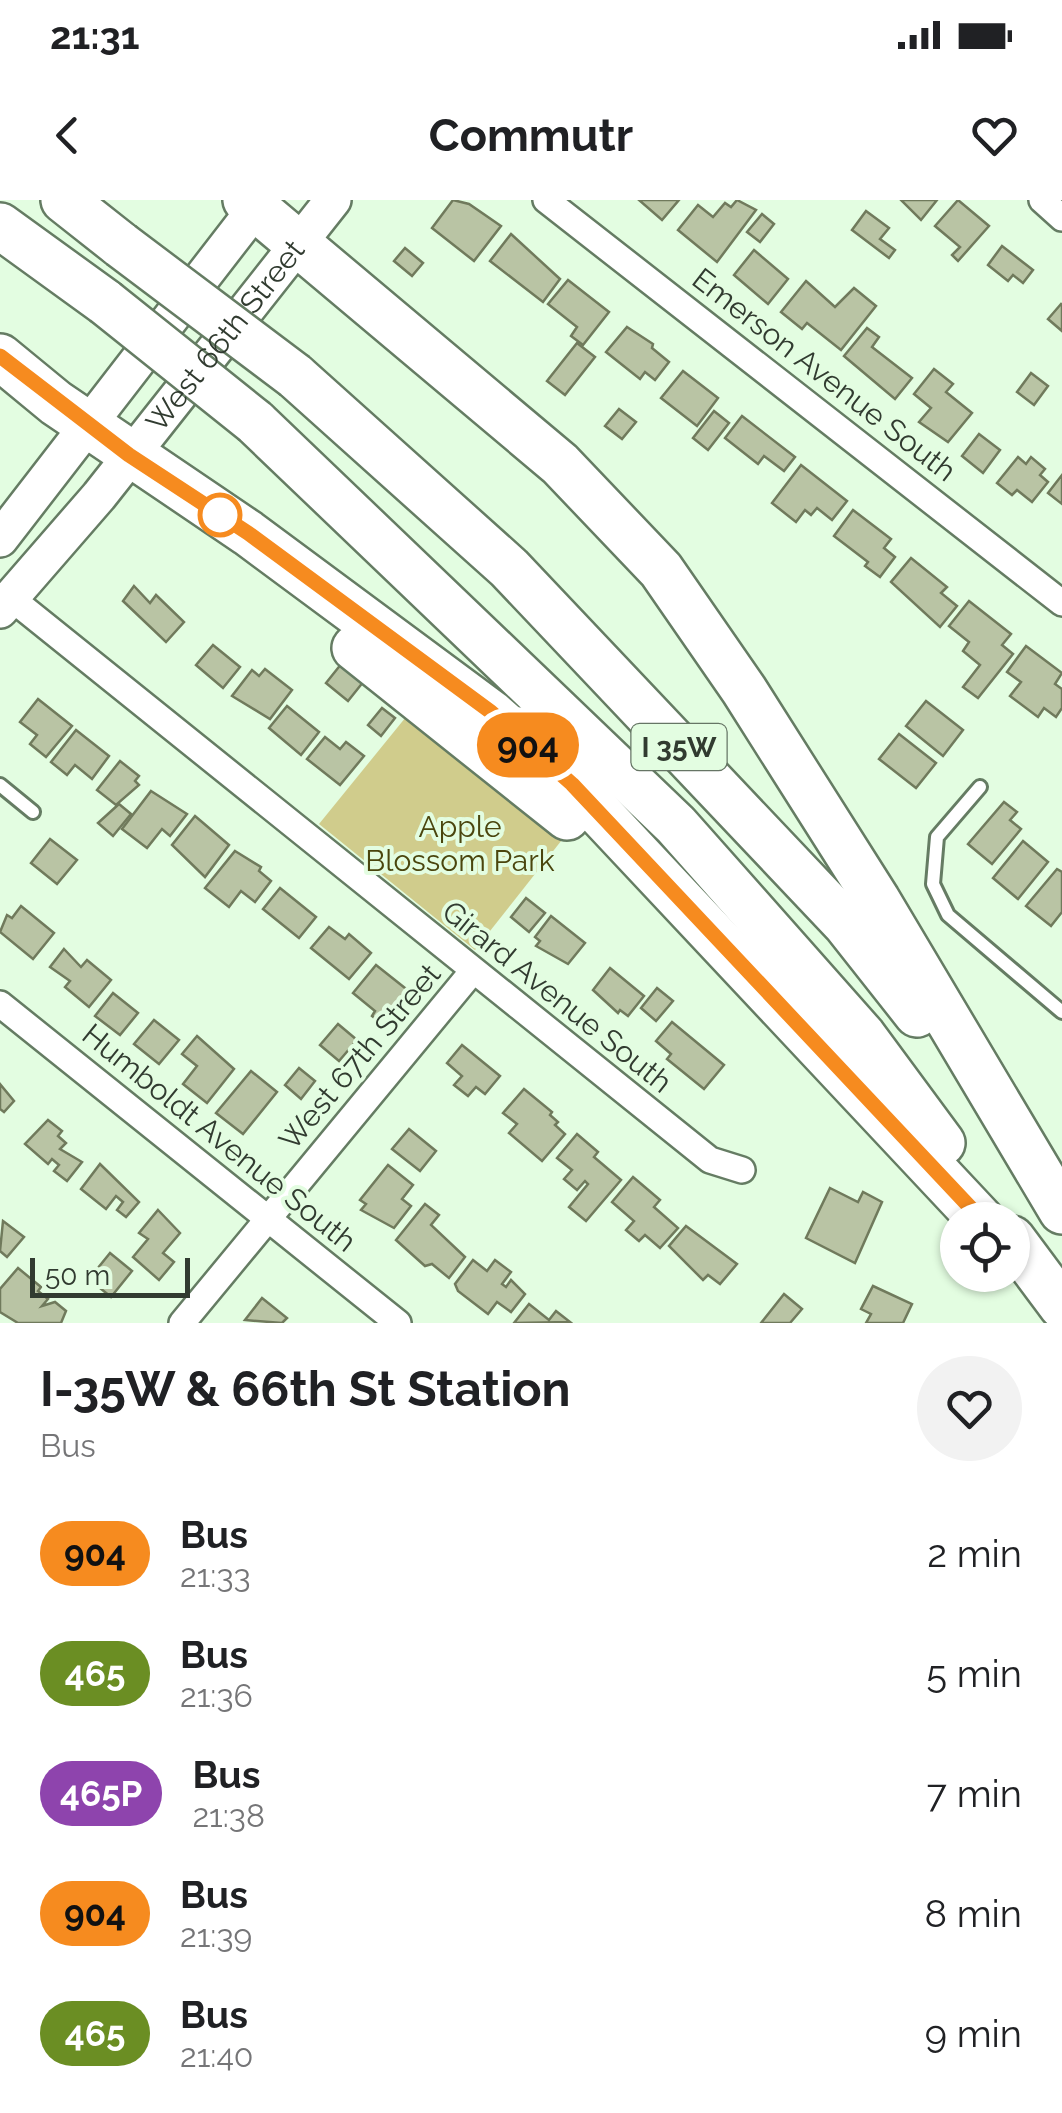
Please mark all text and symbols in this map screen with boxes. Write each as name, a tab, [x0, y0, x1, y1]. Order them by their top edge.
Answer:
text: 21:31	[50, 13, 140, 58]
icon: back	[40, 108, 95, 163]
icon: heart	[967, 108, 1022, 163]
text: Commutr	[429, 109, 633, 162]
street label: West 66th Street	[139, 233, 311, 438]
street label: Emerson Avenue South	[686, 261, 963, 488]
unlabelled marker	[199, 494, 241, 536]
line badge: 904	[470, 712, 586, 778]
road number: I 35W	[632, 724, 726, 770]
text: 904	[497, 725, 559, 766]
park label: Apple Blossom Park	[365, 809, 555, 878]
street label: Girard Avenue South	[436, 893, 679, 1100]
street label: West 67th Street	[272, 957, 447, 1157]
street label: Humboldt Avenue South	[75, 1016, 363, 1259]
map controls	[940, 1202, 1030, 1292]
button: locate	[940, 1202, 1030, 1292]
scale bar	[30, 1253, 190, 1298]
text: 50 m	[45, 1259, 110, 1292]
button: heart	[917, 1356, 1022, 1461]
text: I-35W & 66th St Station	[40, 1361, 571, 1417]
text: Bus	[40, 1427, 96, 1464]
text: Bus	[180, 1512, 248, 1557]
text: 2 min	[927, 1531, 1022, 1576]
text: 904	[64, 1533, 126, 1574]
text: 21:33	[180, 1557, 251, 1594]
text: Bus	[180, 1632, 248, 1677]
text: 5 min	[926, 1651, 1022, 1696]
text: 465	[65, 1653, 125, 1694]
text: 21:36	[180, 1677, 253, 1714]
text: Bus	[192, 1752, 260, 1797]
text: 7 min	[927, 1771, 1022, 1816]
text: 465P	[60, 1773, 142, 1814]
text: 21:38	[192, 1797, 265, 1834]
text: Bus	[180, 1872, 248, 1917]
text: 8 min	[924, 1891, 1022, 1936]
text: 904	[64, 1893, 126, 1934]
text: 21:39	[180, 1917, 252, 1954]
text: Bus	[180, 1992, 248, 2037]
text: 9 min	[925, 2011, 1022, 2056]
text: 465	[65, 2013, 125, 2054]
text: 21:40	[180, 2037, 253, 2074]

